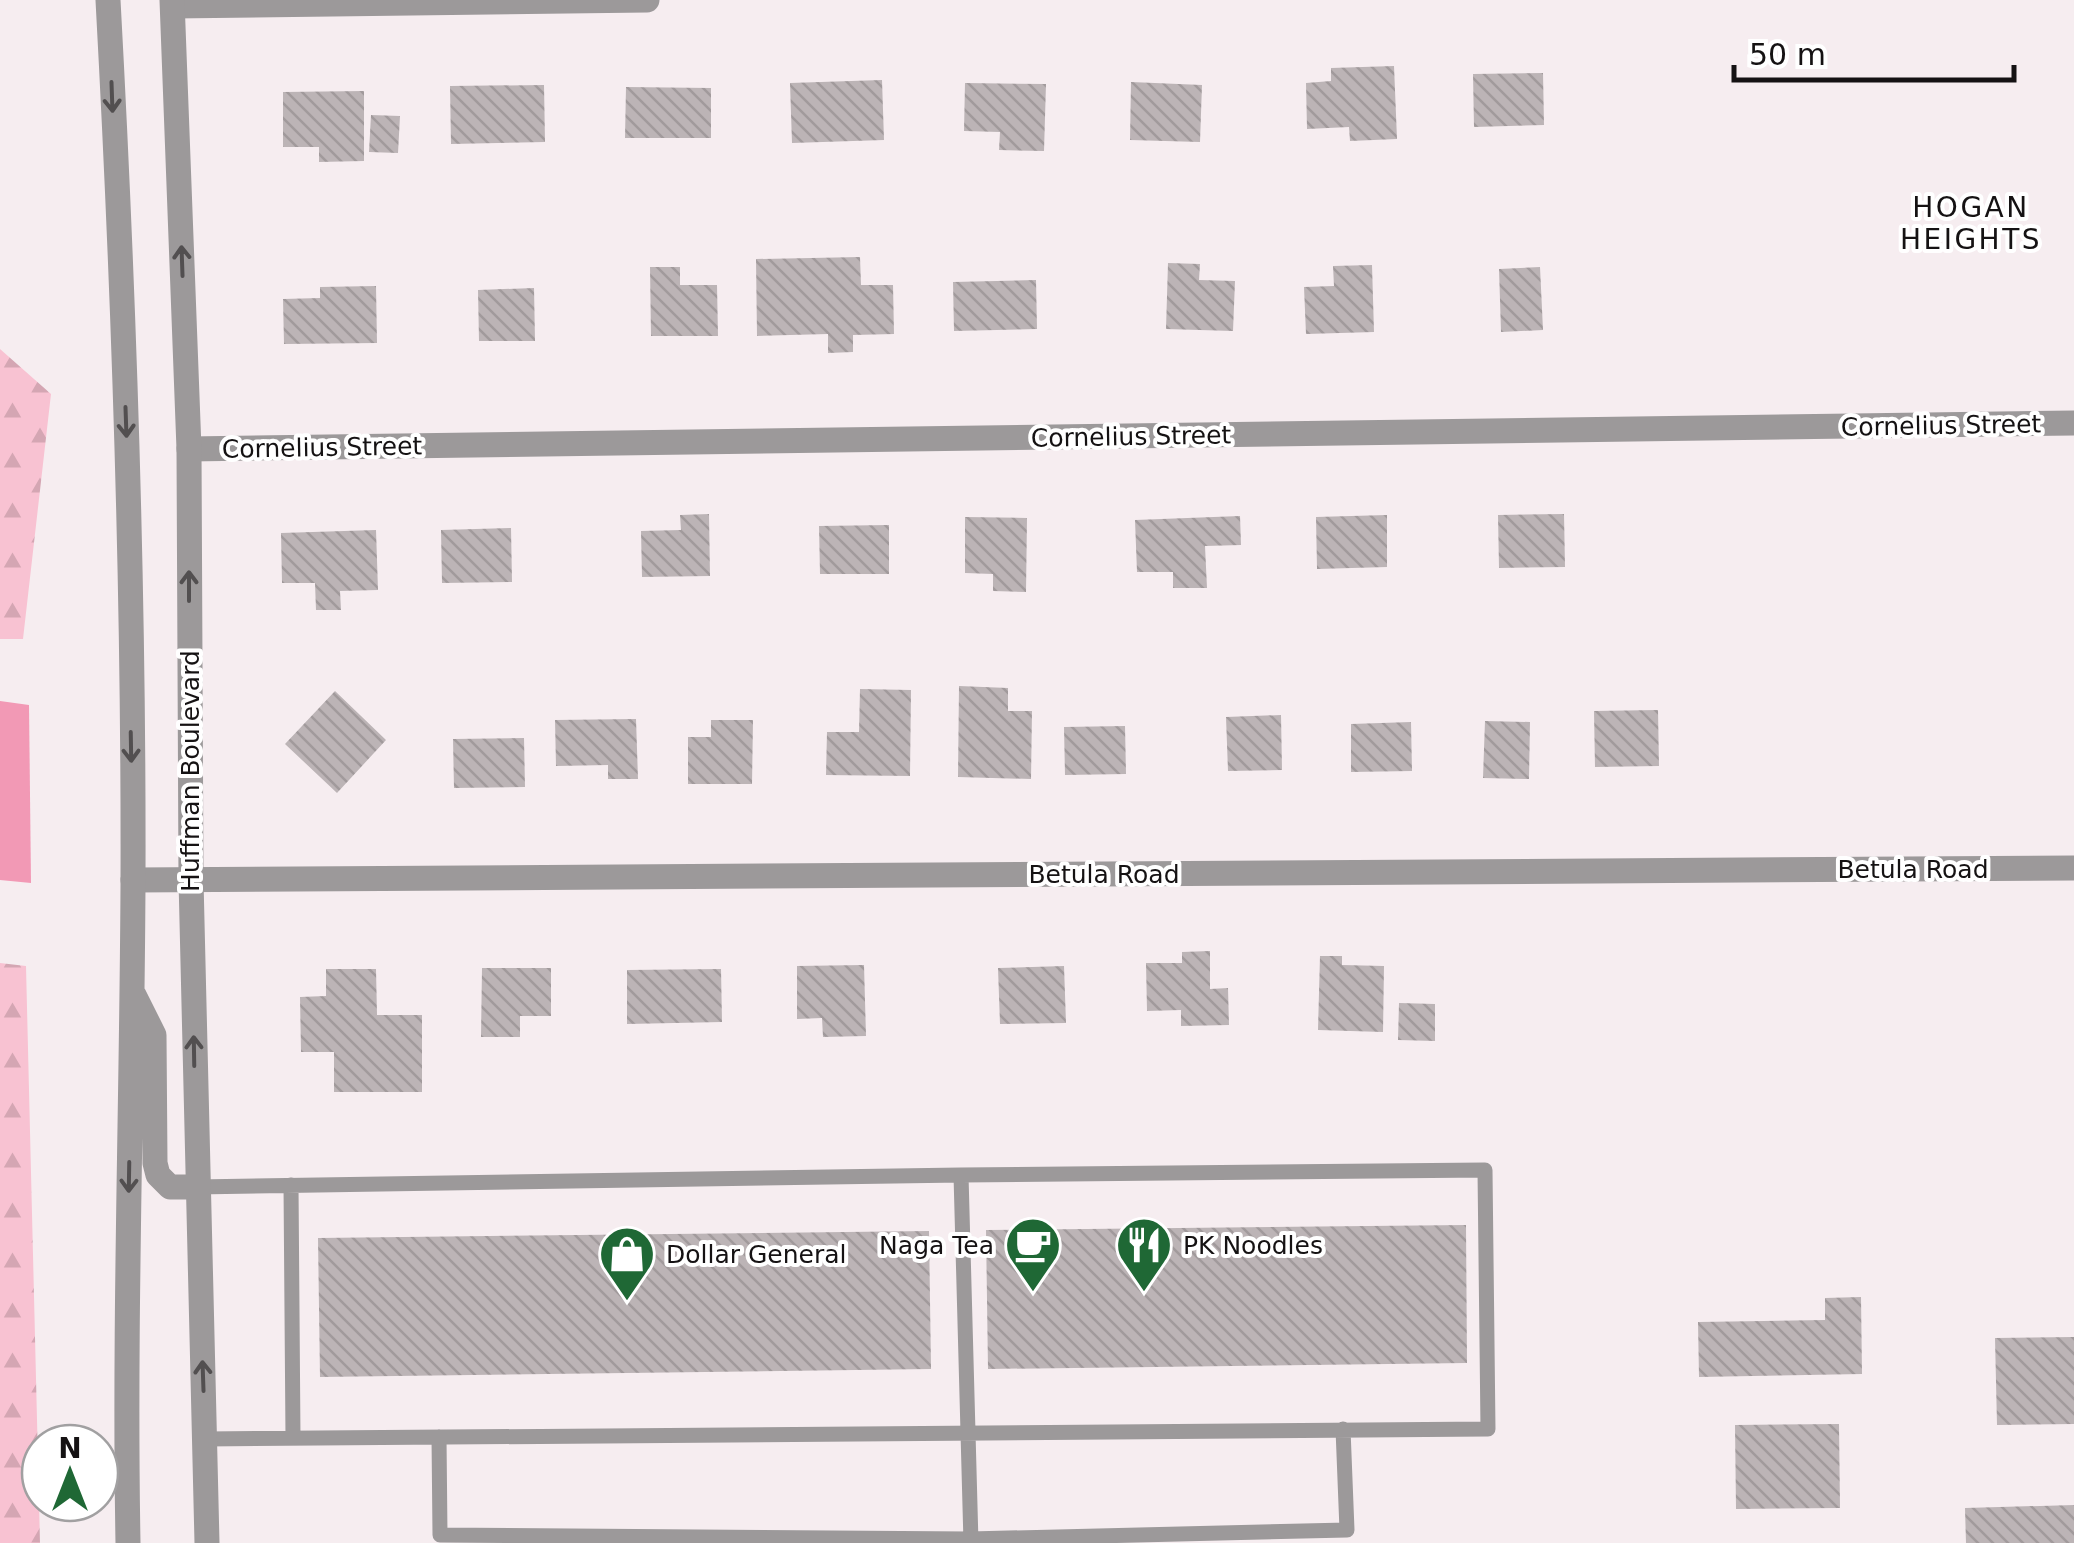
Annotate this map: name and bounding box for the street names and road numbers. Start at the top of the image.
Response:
street label: Cornelius Street [1841,409,2042,442]
street label: Cornelius Street [1031,420,1232,453]
street label: Cornelius Street [222,431,423,464]
street label: Huffman Boulevard [176,650,205,892]
street label: Betula Road [1837,855,1989,884]
street label: Betula Road [1028,860,1180,889]

